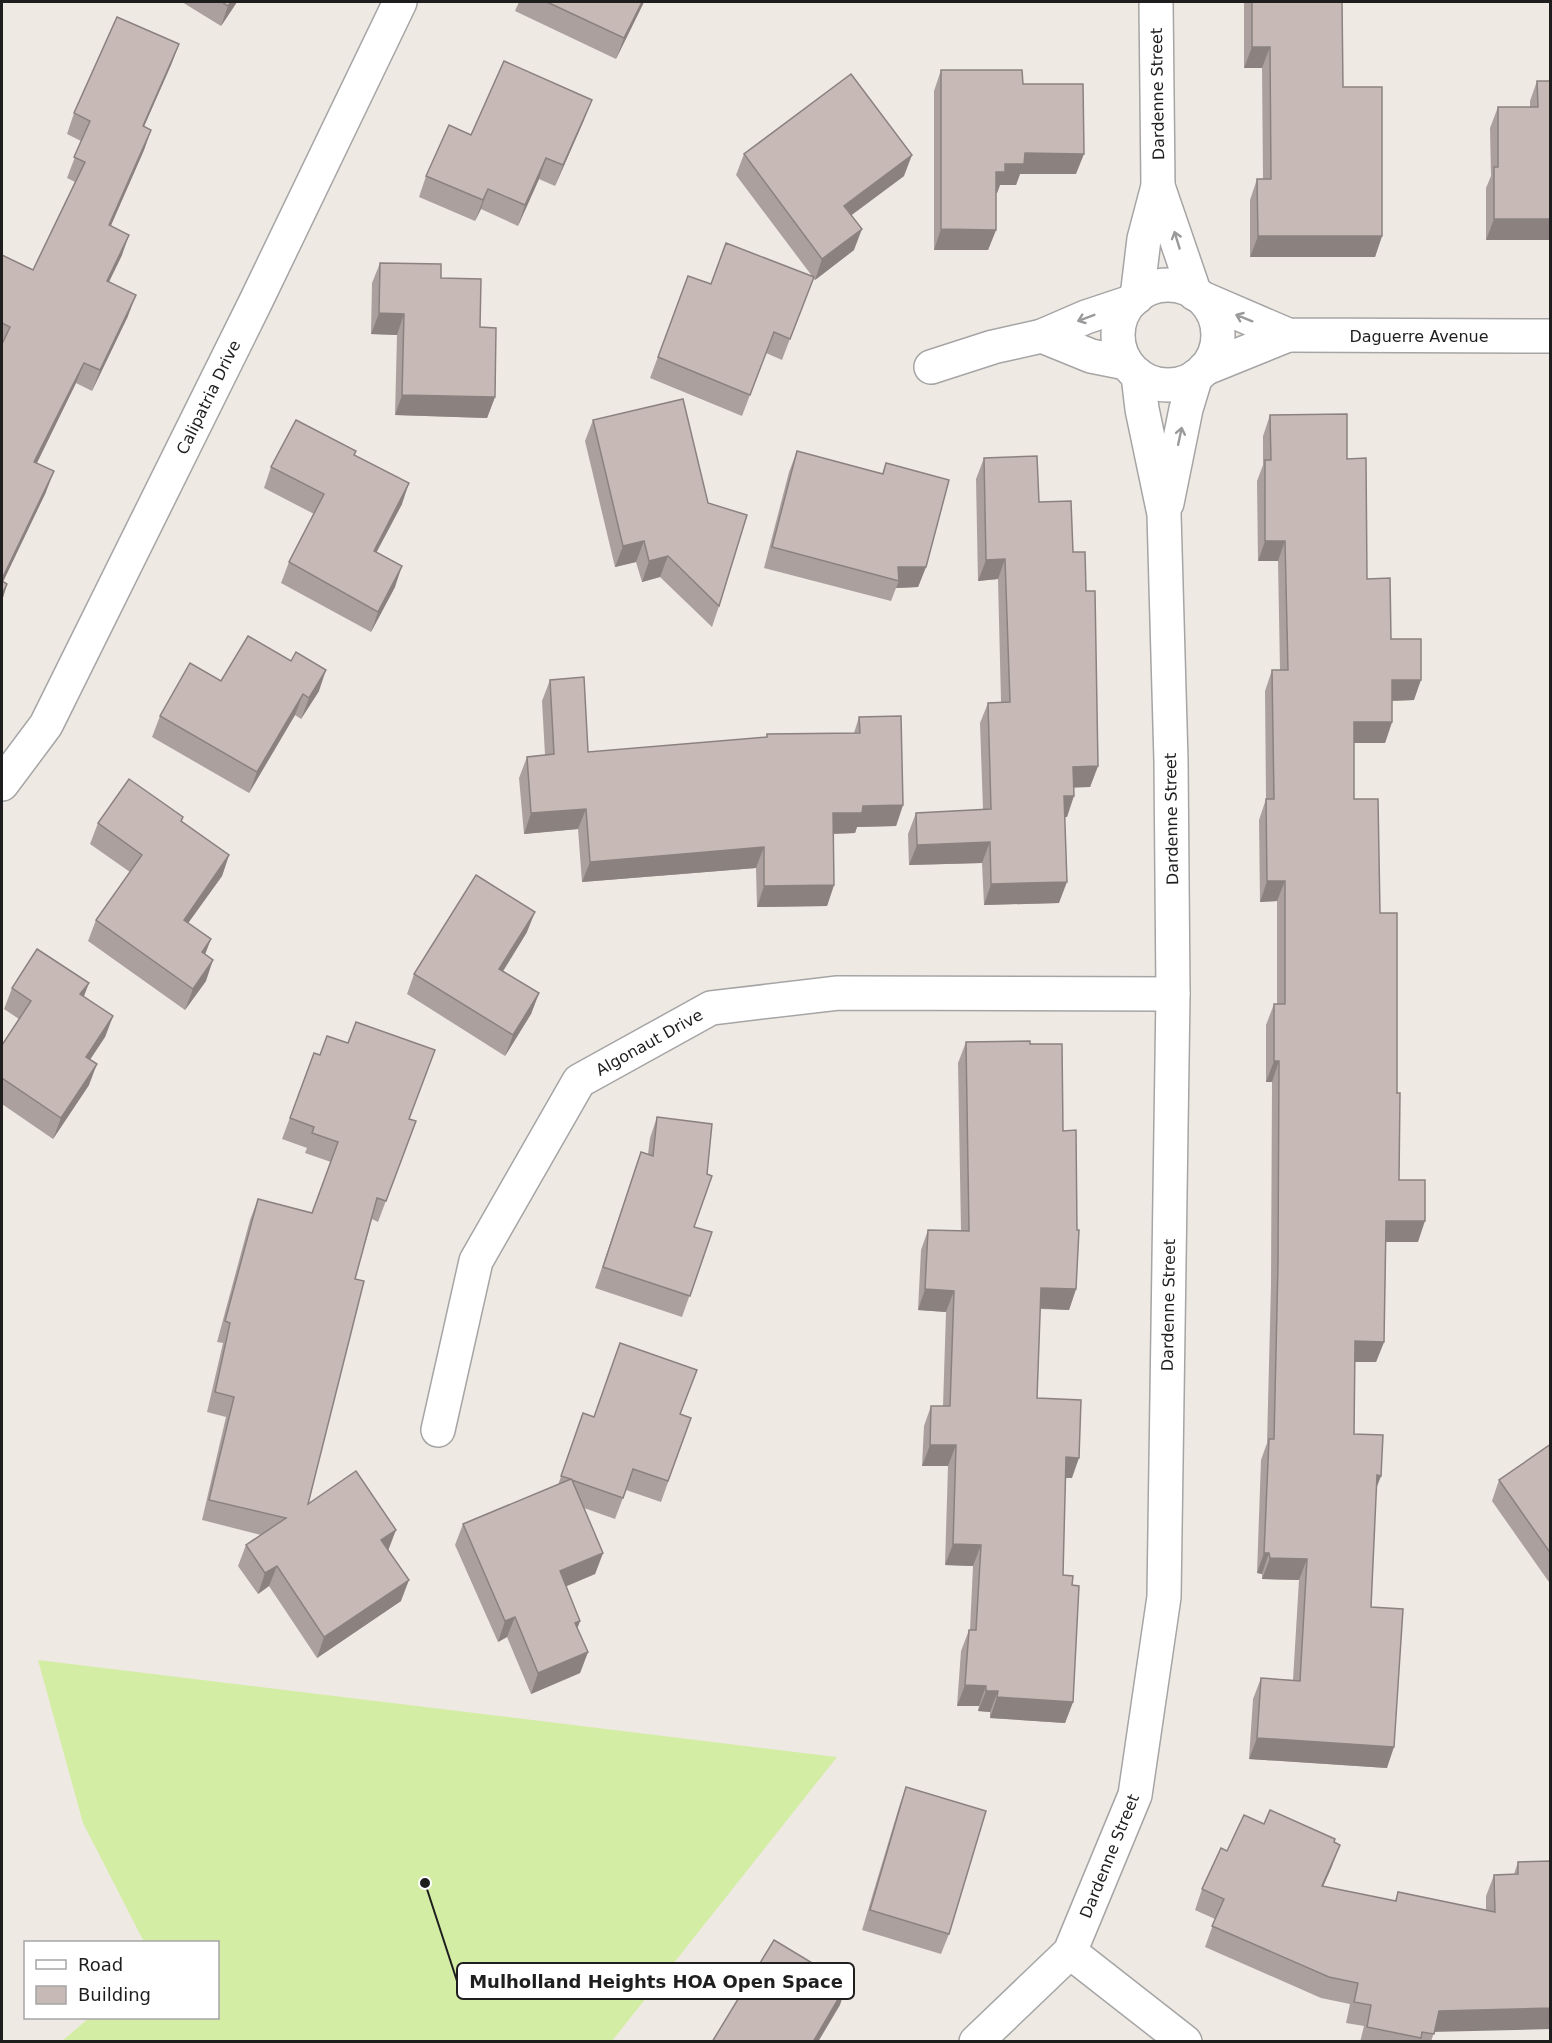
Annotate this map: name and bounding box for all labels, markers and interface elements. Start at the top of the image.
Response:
street label: Dardenne Street [1147,28,1168,160]
one-way arrow [1170,231,1181,250]
one-way arrow [1236,311,1254,322]
one-way arrow [1077,313,1096,324]
street label: Daguerre Avenue [1349,327,1489,346]
street label: Calipatria Drive [173,337,244,457]
one-way arrow [1175,427,1186,446]
street label: Dardenne Street [1161,753,1182,885]
street label: Algonaut Drive [592,1005,706,1080]
street label: Dardenne Street [1158,1239,1179,1371]
street label: Dardenne Street [1076,1791,1143,1921]
legend [24,1941,219,2019]
text: Road [78,1954,123,1975]
callout: Mulholland Heights HOA Open Space [457,1963,854,1999]
text: Mulholland Heights HOA Open Space [469,1971,843,1992]
text: Building [78,1984,151,2005]

